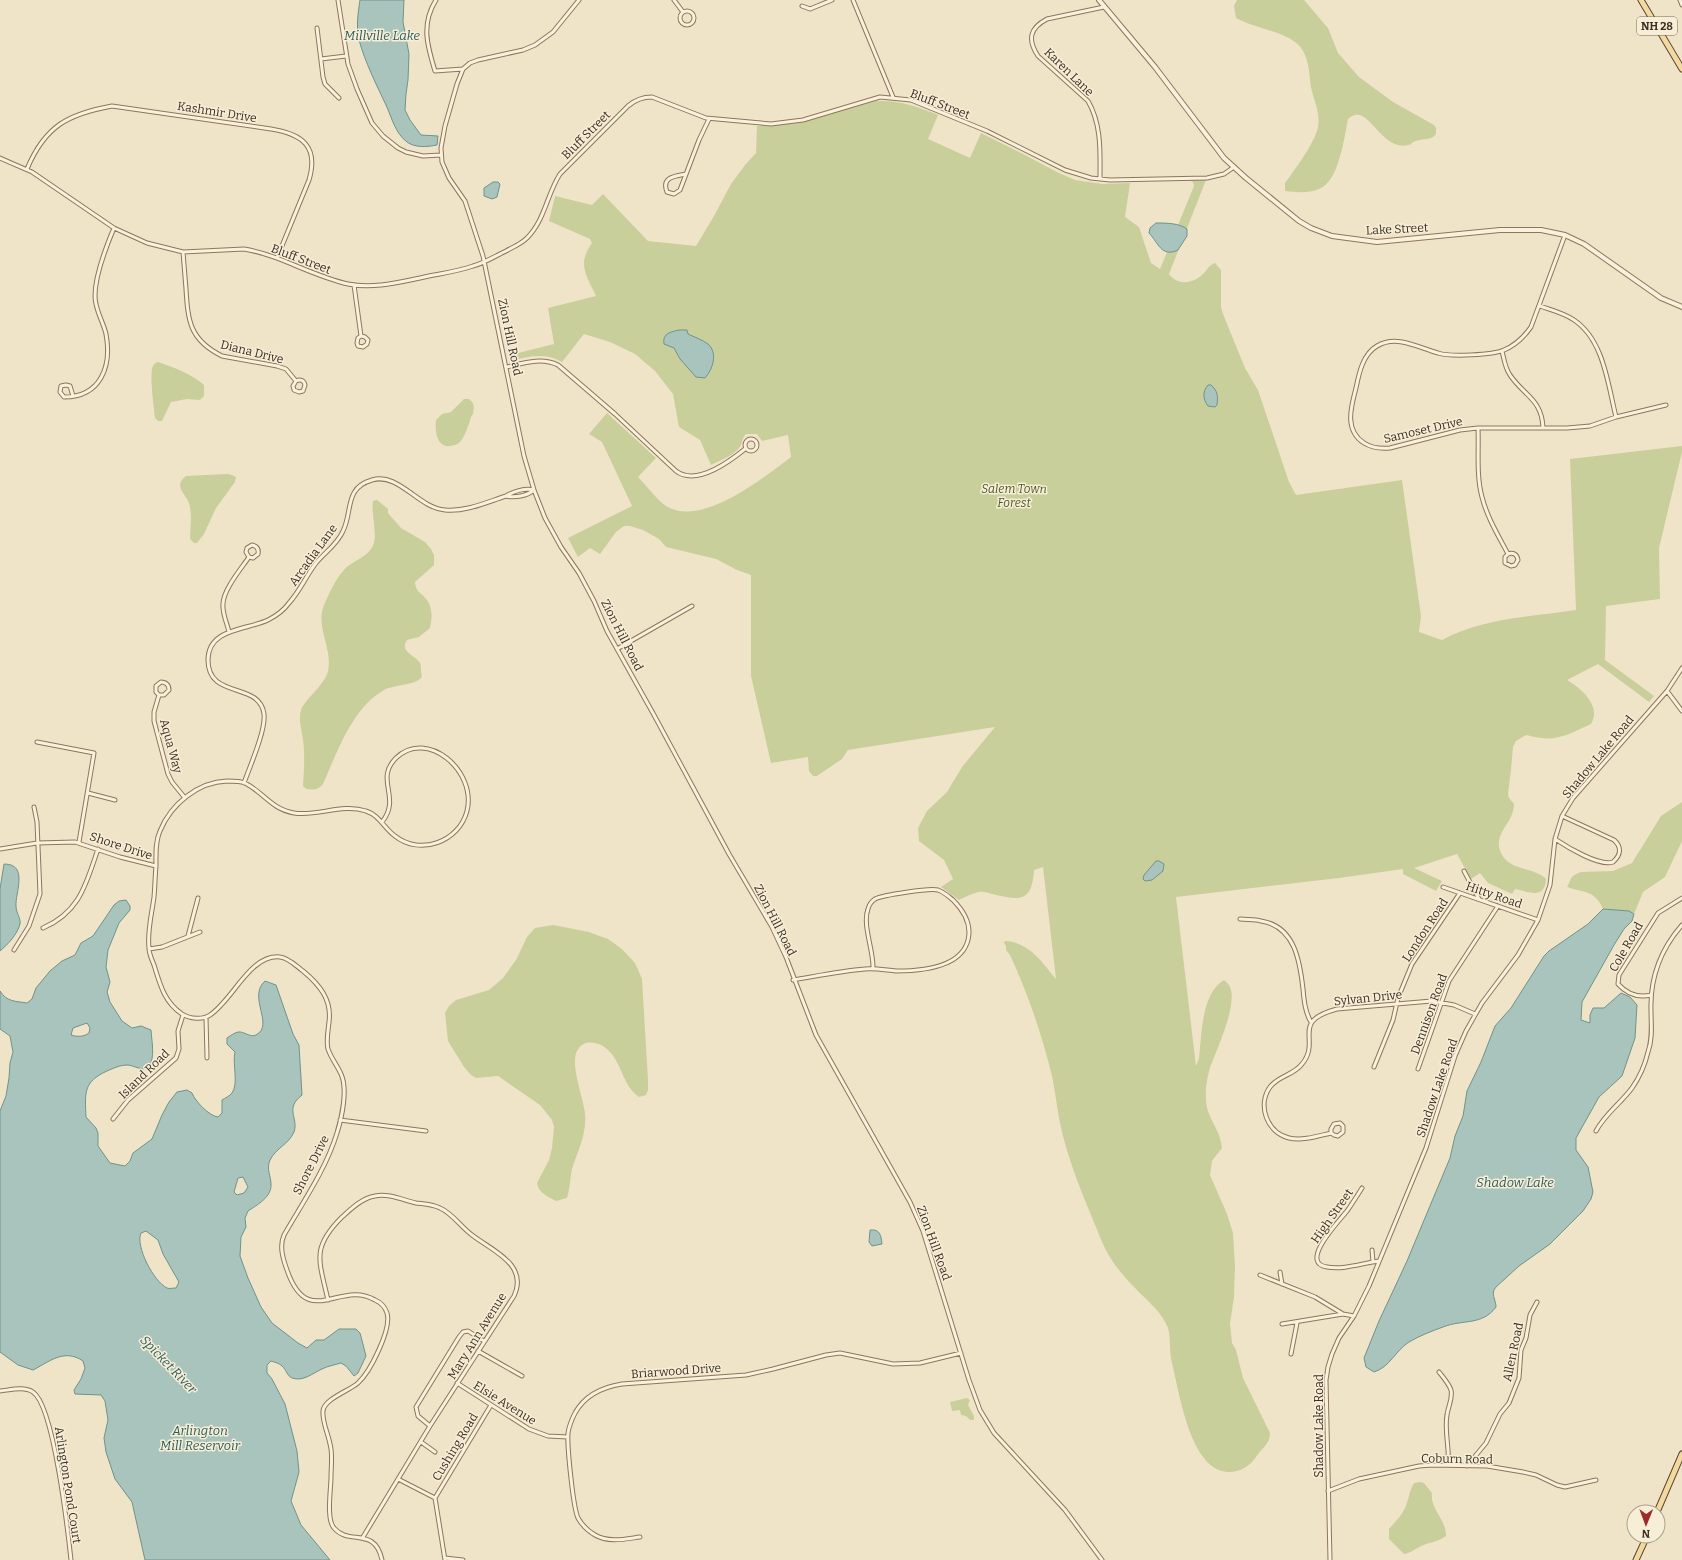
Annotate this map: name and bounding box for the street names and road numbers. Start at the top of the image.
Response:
road number: NH 28 [1637,17,1677,35]
street label: Karen Lane [1041,45,1097,99]
street label: Bluff Street [908,86,972,122]
street label: Kashmir Drive [176,99,258,125]
street label: Bluff Street [559,107,614,162]
street label: Lake Street [1366,220,1429,238]
street label: Bluff Street [269,241,333,277]
street label: Zion Hill Road [495,297,525,377]
street label: Diana Drive [219,337,285,367]
street label: Samoset Drive [1382,414,1464,446]
street label: Arcadia Lane [286,522,340,588]
street label: Zion Hill Road [598,597,646,673]
street label: Shadow Lake Road [1559,713,1637,801]
street label: Aqua Way [157,717,185,775]
street label: Shore Drive [88,829,154,863]
street label: Hitty Road [1464,879,1524,911]
street label: Zion Hill Road [751,882,799,958]
street label: London Road [1399,895,1451,965]
street label: Cole Road [1606,920,1646,974]
street label: Dennison Road [1408,972,1450,1056]
street label: Sylvan Drive [1333,987,1403,1009]
street label: Shadow Lake Road [1414,1037,1460,1139]
street label: Island Road [116,1046,172,1102]
street label: Shore Drive [290,1133,332,1197]
street label: High Street [1308,1185,1356,1246]
street label: Zion Hill Road [914,1204,954,1282]
street label: Mary Ann Avenue [445,1290,509,1382]
street label: Allen Road [1500,1321,1526,1383]
street label: Briarwood Drive [630,1361,722,1381]
street label: Shadow Lake Road [1312,1374,1326,1478]
street label: Elsie Avenue [471,1378,539,1428]
street label: Cushing Road [429,1411,481,1483]
street label: Arlington Pond Court [52,1426,84,1545]
street label: Coburn Road [1421,1451,1493,1467]

